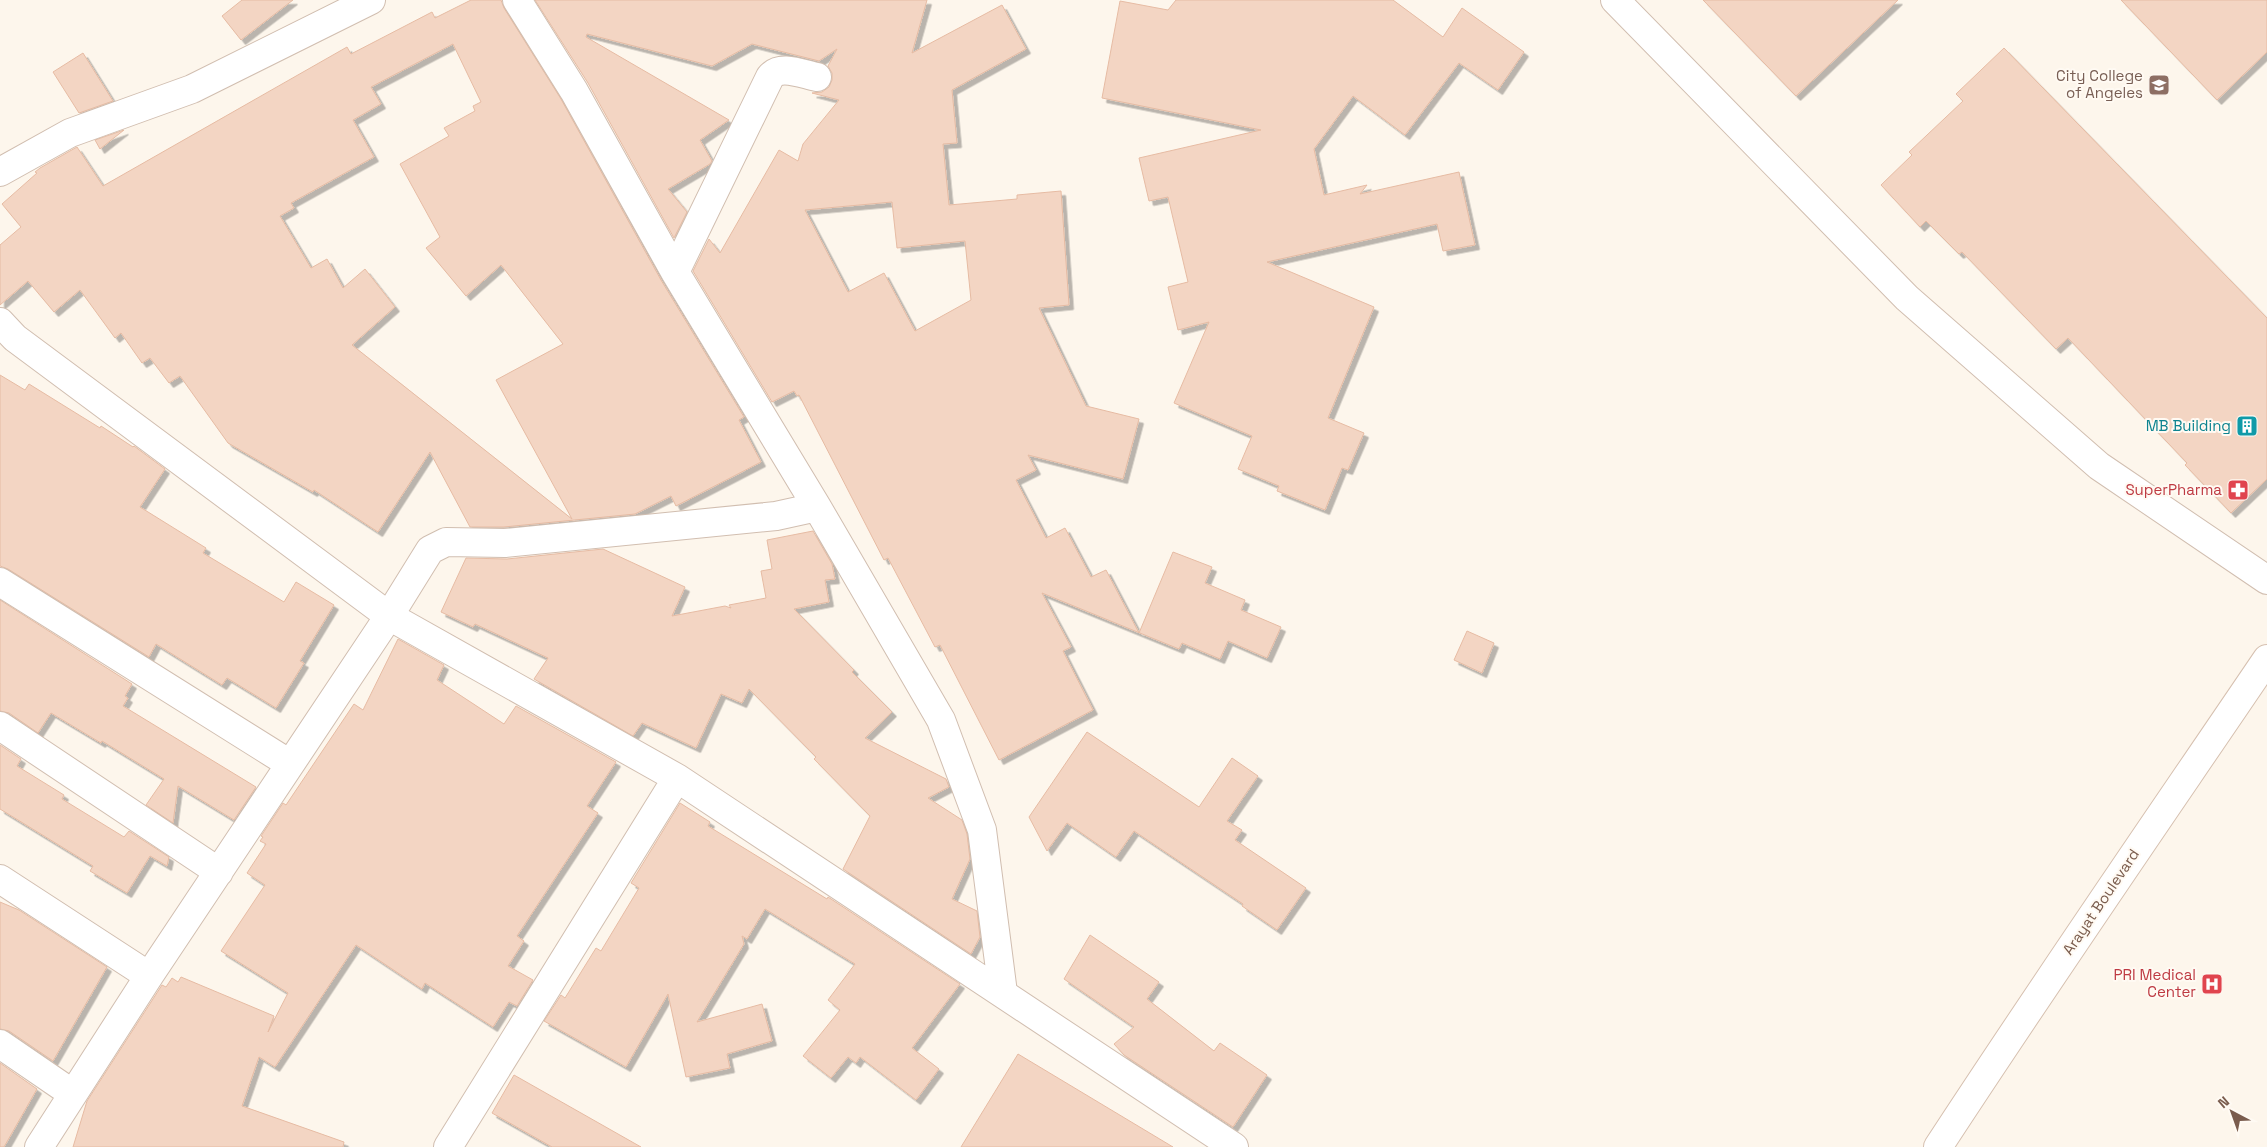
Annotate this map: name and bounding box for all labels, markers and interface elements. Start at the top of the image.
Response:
place label: City College of Angeles [2056,66,2143,102]
school or university icon: City College of Angeles [2147,73,2171,97]
building icon: MB Building [2235,414,2259,438]
place label: MB Building [2146,416,2231,435]
pharmacy icon: SuperPharma [2226,478,2250,502]
place label: SuperPharma [2125,480,2222,499]
street label: Arayat Boulevard [2058,845,2143,958]
place label: PRI Medical Center [2114,965,2196,1001]
hospital icon: PRI Medical Center [2200,972,2224,996]
north arrow [2207,1087,2257,1137]
text: N [2214,1092,2233,1112]

